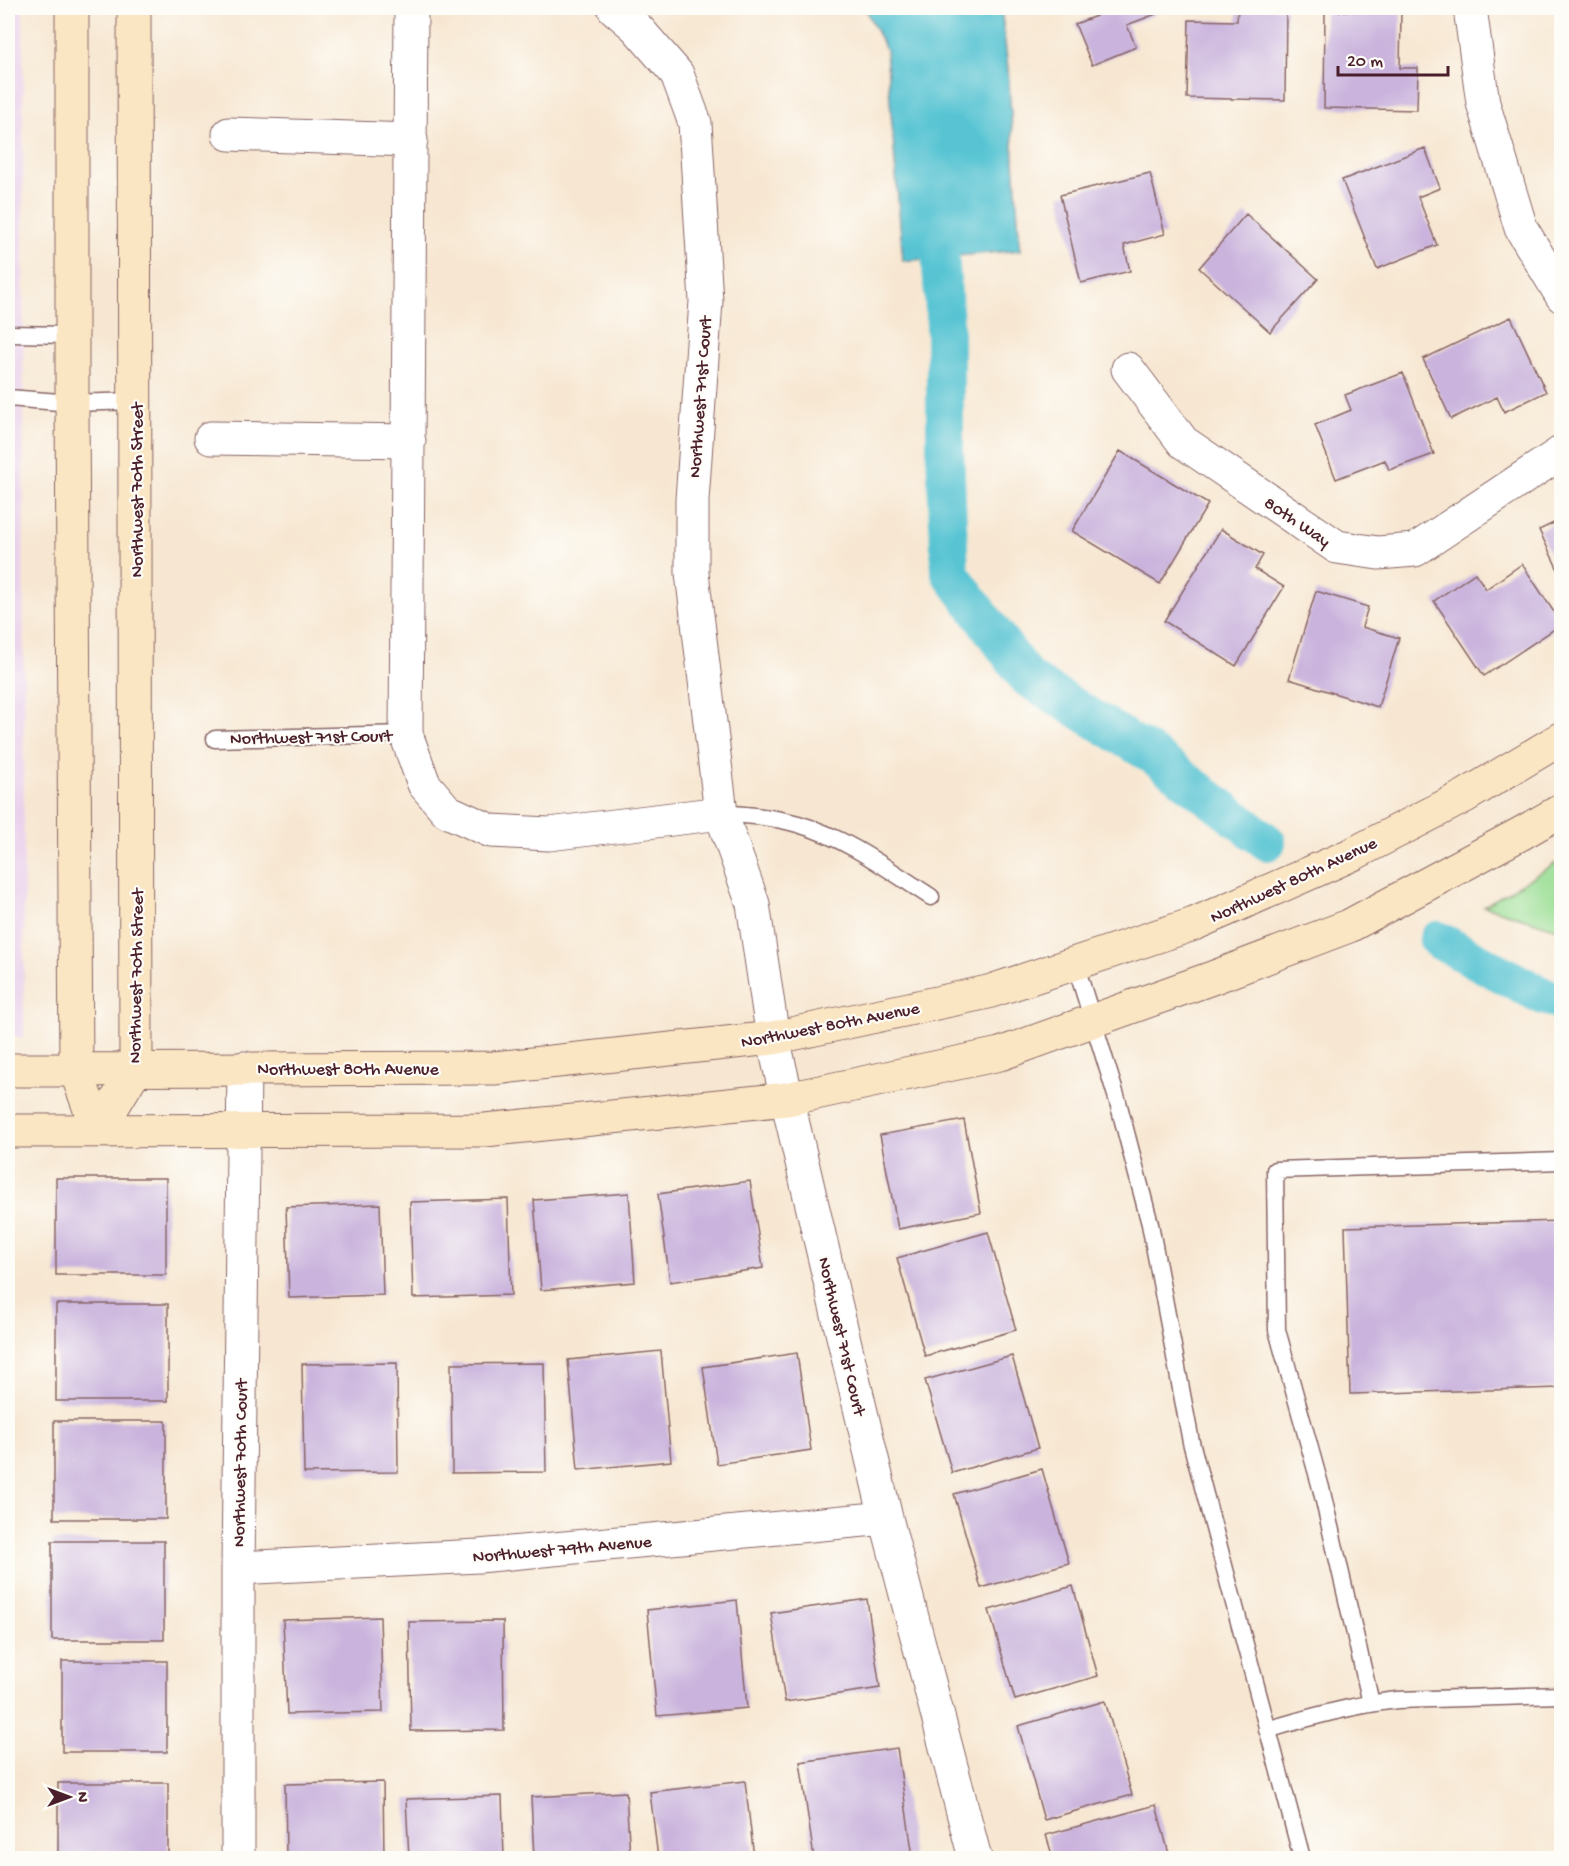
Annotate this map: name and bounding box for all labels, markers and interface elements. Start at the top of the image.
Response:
scale bar [1338,39,1448,77]
text: 20 m [1347,52,1383,73]
street label: Northwest 71st Court [685,314,718,479]
street label: Northwest 70th Street [128,401,149,577]
street label: 80th Way [1259,493,1334,553]
street label: Northwest 71st Court [230,727,394,750]
street label: Northwest 80th Avenue [1207,833,1381,929]
street label: Northwest 70th Street [125,887,150,1064]
street label: Northwest 80th Avenue [739,999,922,1054]
street label: Northwest 80th Avenue [257,1060,439,1081]
street label: Northwest 71st Court [812,1255,869,1419]
street label: Northwest 70th Court [230,1377,253,1547]
street label: Northwest 79th Avenue [472,1532,653,1569]
north arrow [39,1767,99,1827]
text: N [71,1792,90,1803]

